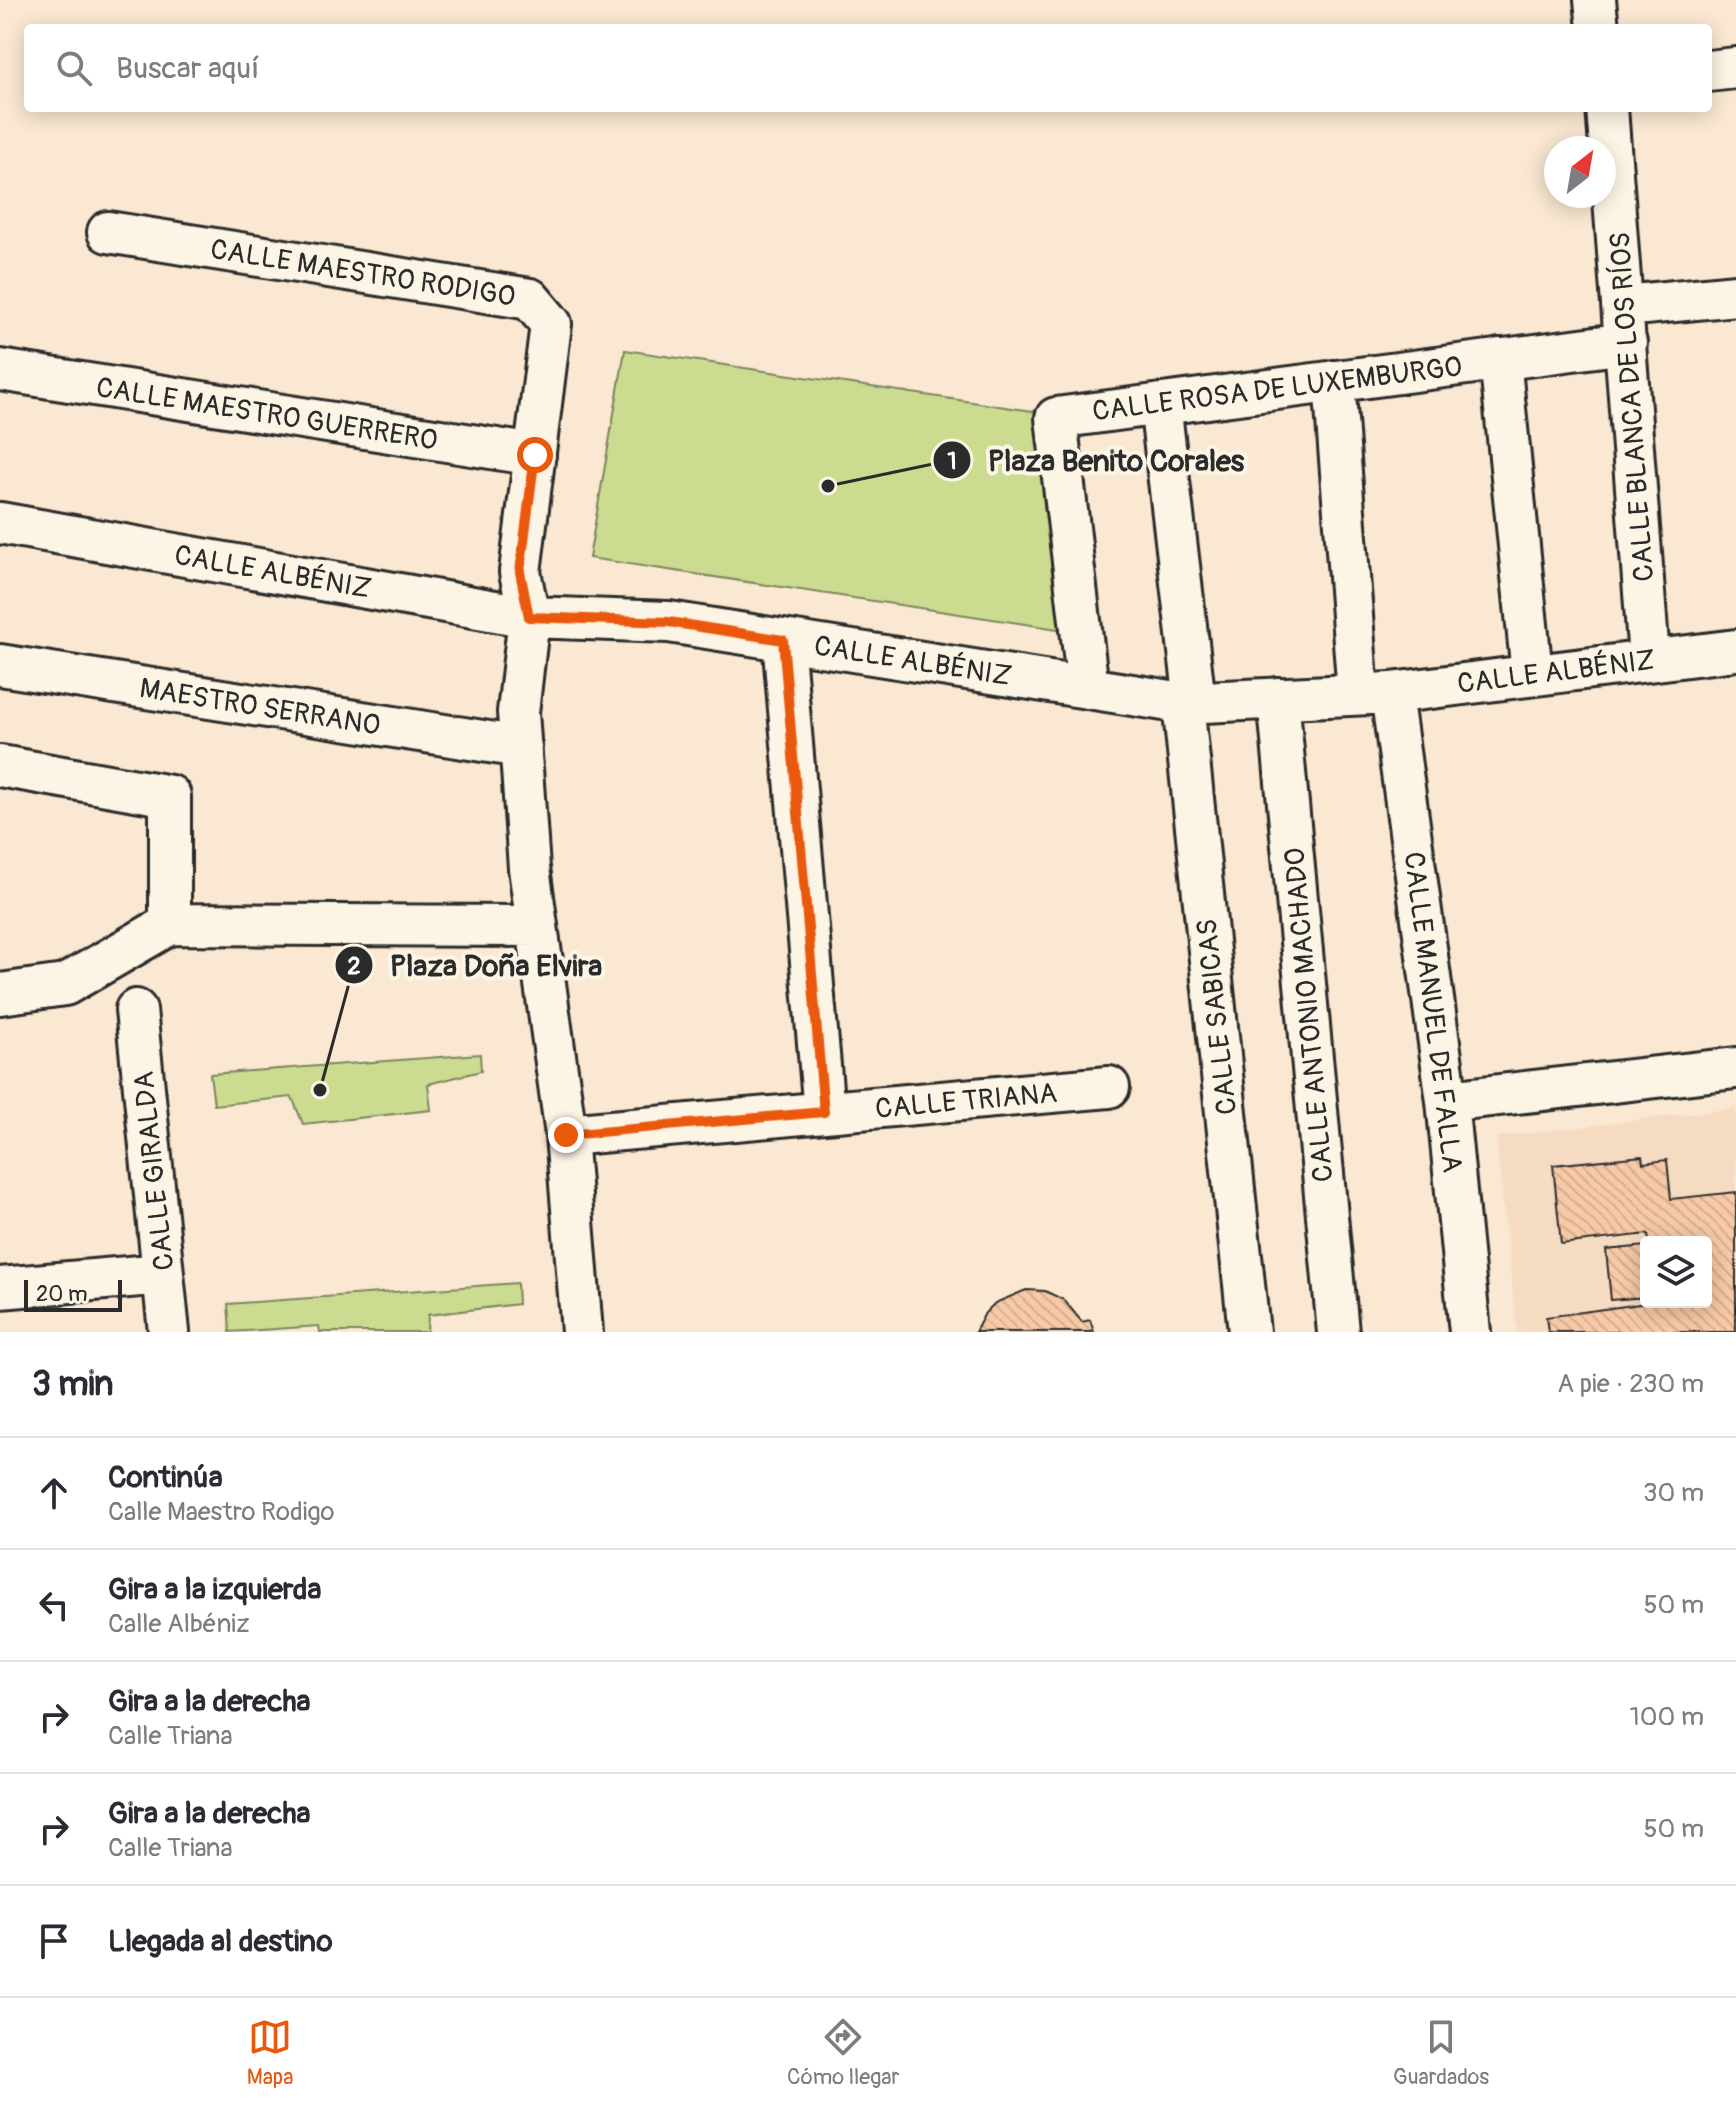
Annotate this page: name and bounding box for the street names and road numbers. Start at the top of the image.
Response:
street label: CALLE BLANCA DE LOS RÍOS [1603,231,1662,583]
street label: CALLE MAESTRO RODIGO [208,232,518,315]
street label: CALLE ROSA DE LUXEMBURGO [1090,349,1464,430]
street label: CALLE MAESTRO GUERRERO [94,370,440,459]
street label: CALLE ALBÉNIZ [172,538,374,607]
street label: CALLE ALBÉNIZ [812,629,1014,694]
street label: CALLE ALBÉNIZ [1455,643,1657,702]
street label: MAESTRO SERRANO [137,671,383,744]
street label: CALLE ANTONIO MACHADO [1277,846,1342,1184]
street label: CALLE MANUEL DE FALLA [1395,850,1470,1175]
street label: CALLE SABICAS [1190,917,1245,1117]
street label: CALLE GIRALDA [127,1070,182,1272]
street label: CALLE TRIANA [874,1076,1059,1127]

